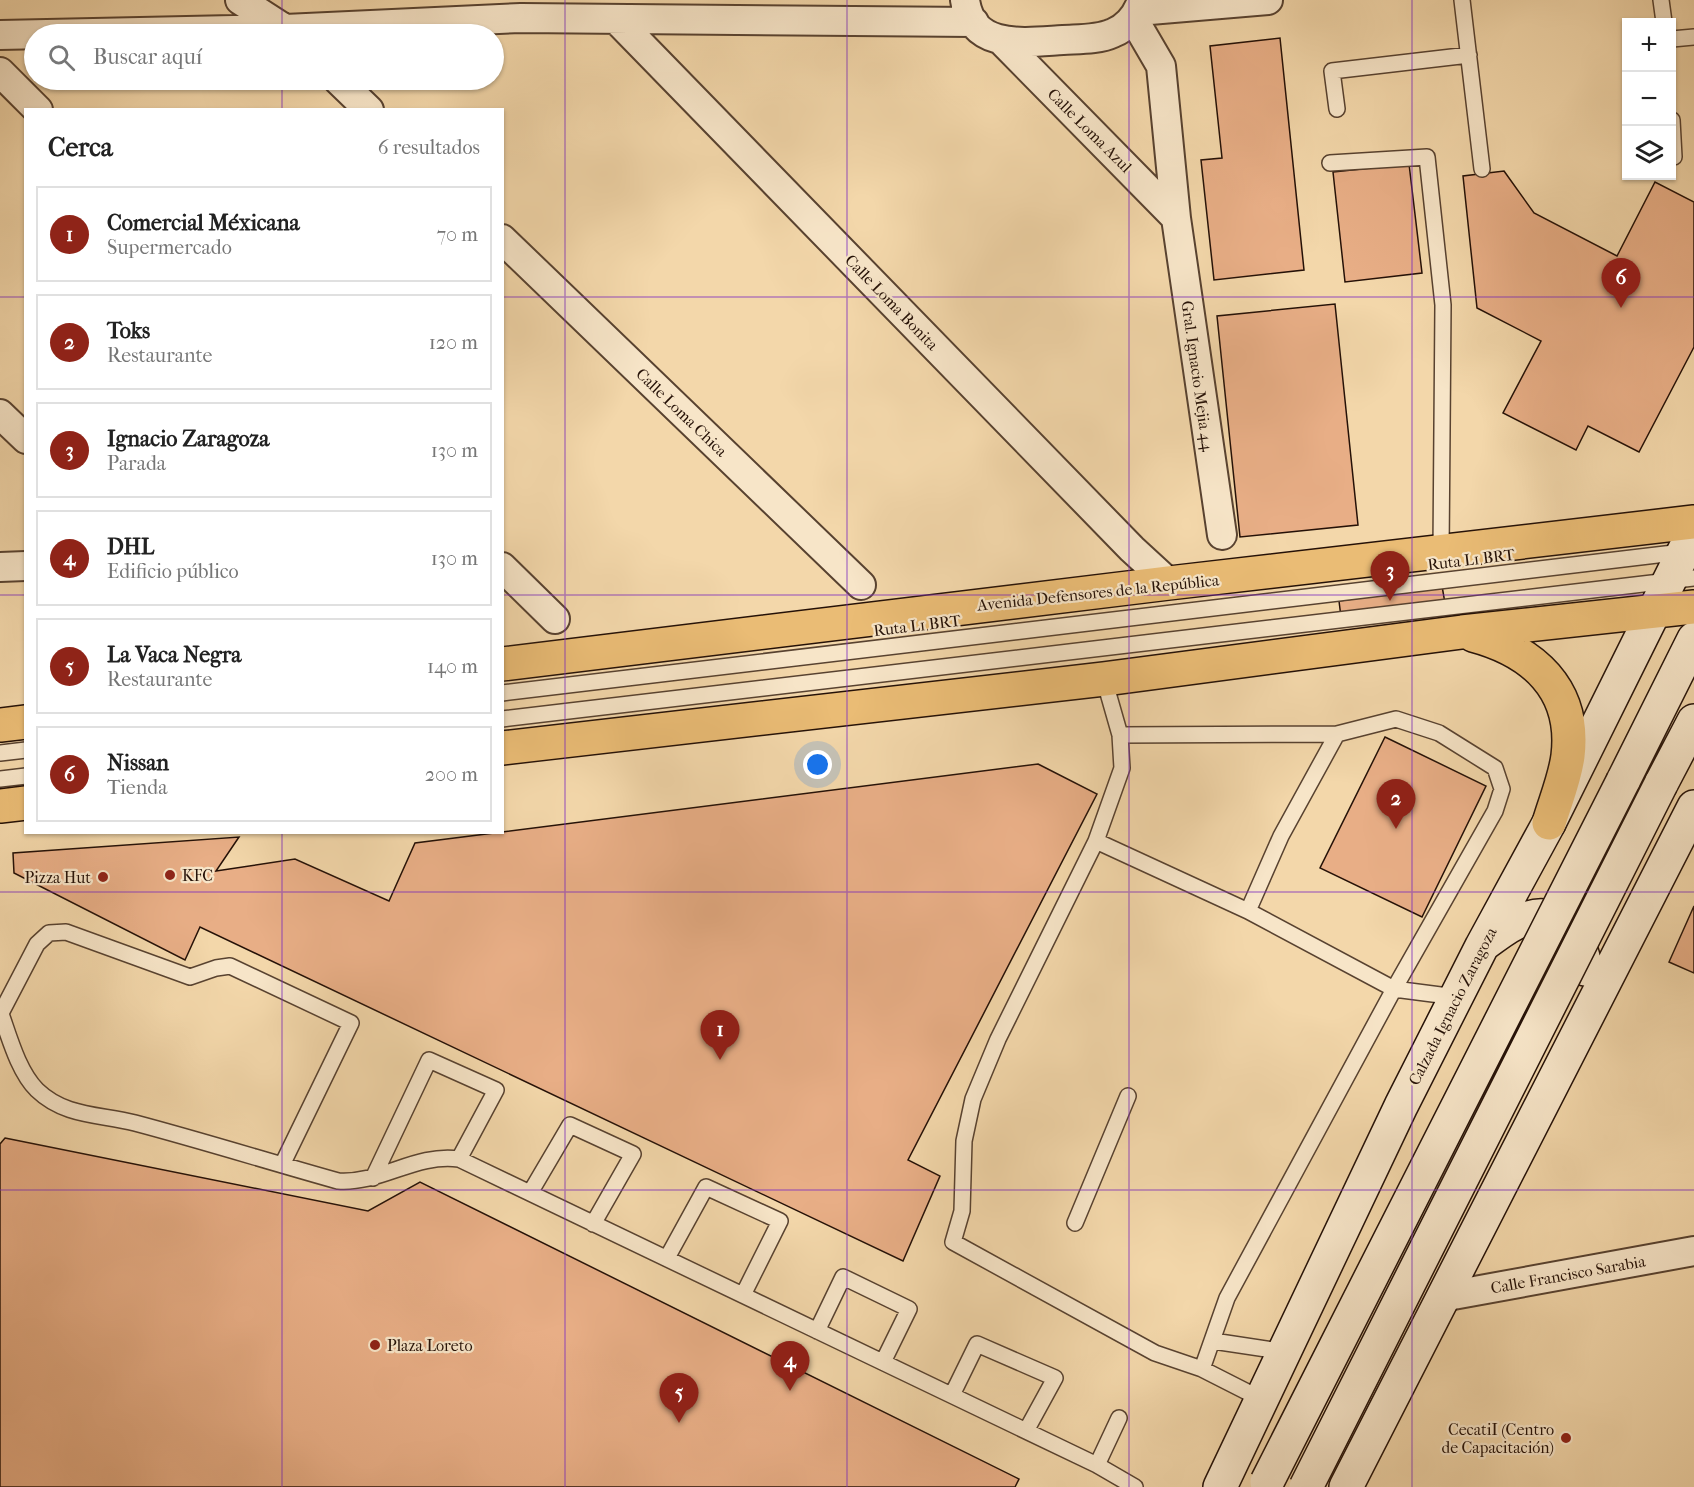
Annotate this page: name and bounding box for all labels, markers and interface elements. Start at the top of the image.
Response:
map controls [1622,18,1676,180]
button: + [1622,18,1676,72]
search box [24,24,504,90]
icon: search [45,41,78,74]
text: Buscar aquí [93,44,202,70]
button: − [1622,72,1676,126]
street label: Calle Loma Azul [1044,84,1136,177]
button: layers [1622,126,1676,180]
text: Cerca [48,132,113,163]
text: 6 resultados [378,136,480,159]
text: Comercial Méxicana [107,210,300,236]
text: 1 [66,223,73,246]
text: 70 m [436,223,478,246]
text: Supermercado [107,236,232,259]
street label: Calle Loma Bonita [841,251,943,355]
pin: 6 [1602,258,1640,308]
street label: Gral. Ignacio Mejia 44 [1178,299,1218,453]
text: Toks [107,318,150,344]
text: 2 [64,331,75,354]
text: 120 m [429,331,478,354]
text: Restaurante [107,344,212,367]
street label: Calle Loma Chica [632,364,731,461]
text: Ignacio Zaragoza [107,426,269,452]
text: 3 [65,439,74,462]
text: 130 m [431,439,478,462]
text: Parada [107,452,166,475]
text: DHL [107,534,154,560]
street label: Ruta L1 BRT [1426,545,1516,574]
text: 4 [64,547,75,570]
text: 130 m [431,547,478,570]
pin: 3 [1370,552,1410,601]
text: Edificio público [107,560,239,583]
street label: Avenida Defensores de la República [975,570,1221,615]
street label: Ruta L1 BRT [872,611,962,640]
text: La Vaca Negra [107,642,242,668]
text: 5 [65,655,74,678]
text: 140 m [427,655,478,678]
text: Restaurante [107,668,212,691]
text: Nissan [107,750,169,776]
your location [803,750,832,779]
text: 6 [64,763,75,786]
text: 200 m [425,763,478,786]
text: Tienda [107,776,167,799]
pin: 2 [1376,780,1416,829]
place label: KFC [182,866,213,885]
place label: Pizza Hut [24,868,91,887]
marker: KFC [163,868,177,882]
marker: Pizza Hut [96,870,110,884]
street label: Calzada Ignacio Zaragoza [1404,924,1501,1088]
pin: 1 [700,1010,740,1060]
street label: Calle Francisco Sarabia [1489,1251,1648,1297]
place label: Plaza Loreto [387,1336,473,1355]
marker: Plaza Loreto [368,1338,382,1352]
pin: 4 [770,1342,810,1391]
pin: 5 [660,1374,698,1423]
place label: CecatiI (Centro de Capacitación) [1442,1420,1554,1457]
marker: CecatiI (Centro de Capacitación) [1559,1431,1573,1445]

